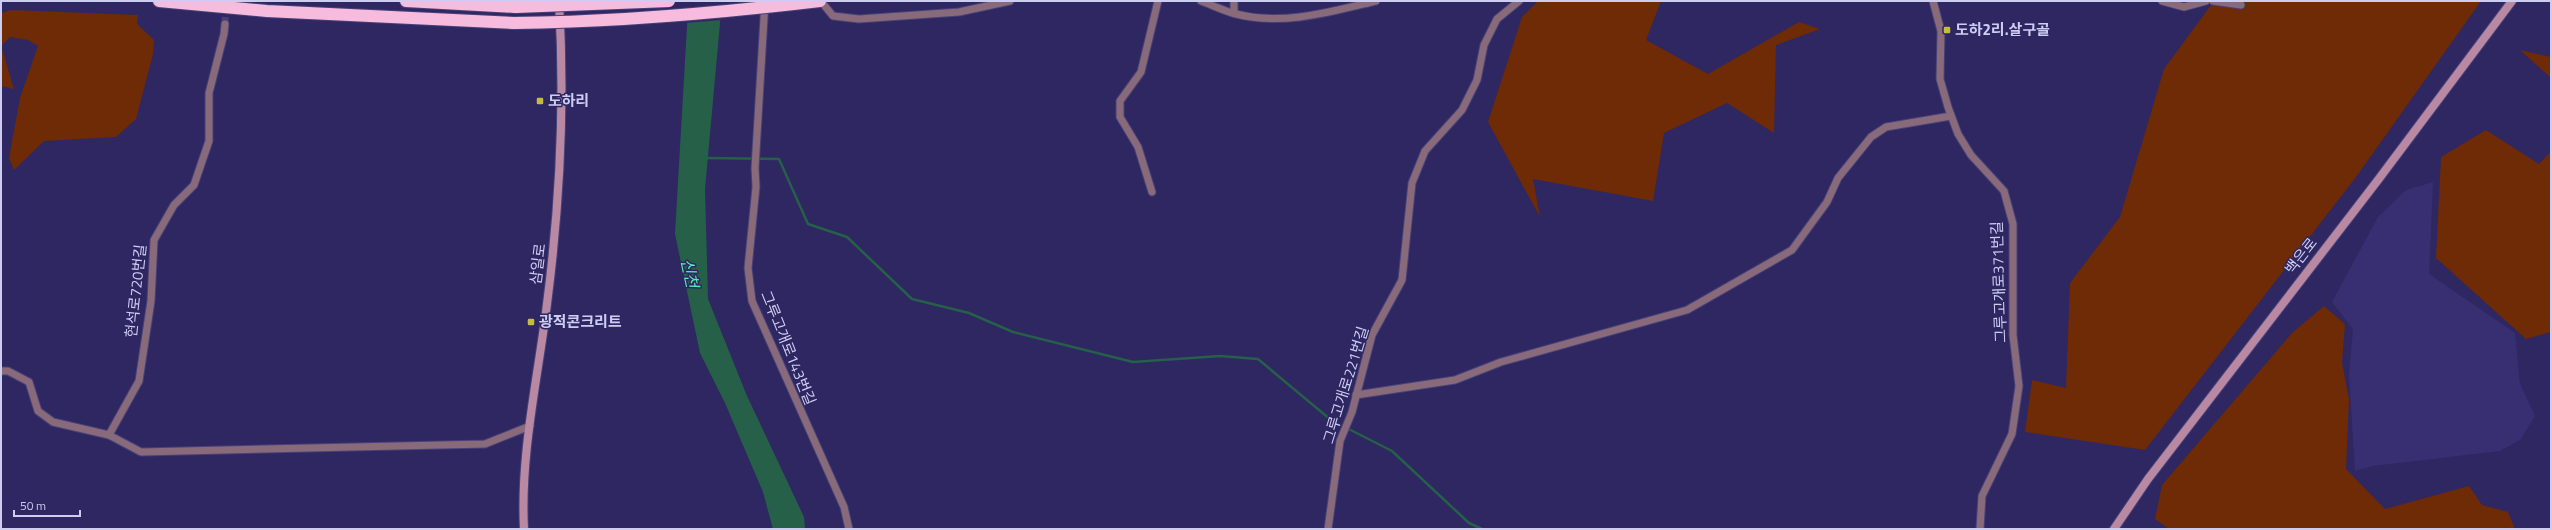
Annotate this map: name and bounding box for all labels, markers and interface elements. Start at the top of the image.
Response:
place label: 도하2리.살구골 [1955,18,2050,41]
marker: 도하2리.살구골 [1942,25,1952,35]
place label: 도하리 [548,89,589,112]
marker: 도하리 [535,96,545,106]
street label: 그루고개로371번길 [1985,221,2012,343]
street label: 백은로 [2279,232,2322,279]
street label: 삼일로 [524,242,551,286]
street label: 현석로720번길 [119,243,152,339]
water label: 신천 [675,256,705,292]
street label: 그루고개로143번길 [755,287,822,409]
place label: 광적콘크리트 [539,310,622,333]
marker: 광적콘크리트 [526,317,536,327]
street label: 그루고개로221번길 [1317,323,1374,446]
scale bar [14,492,80,518]
text: 50 m [20,496,46,515]

